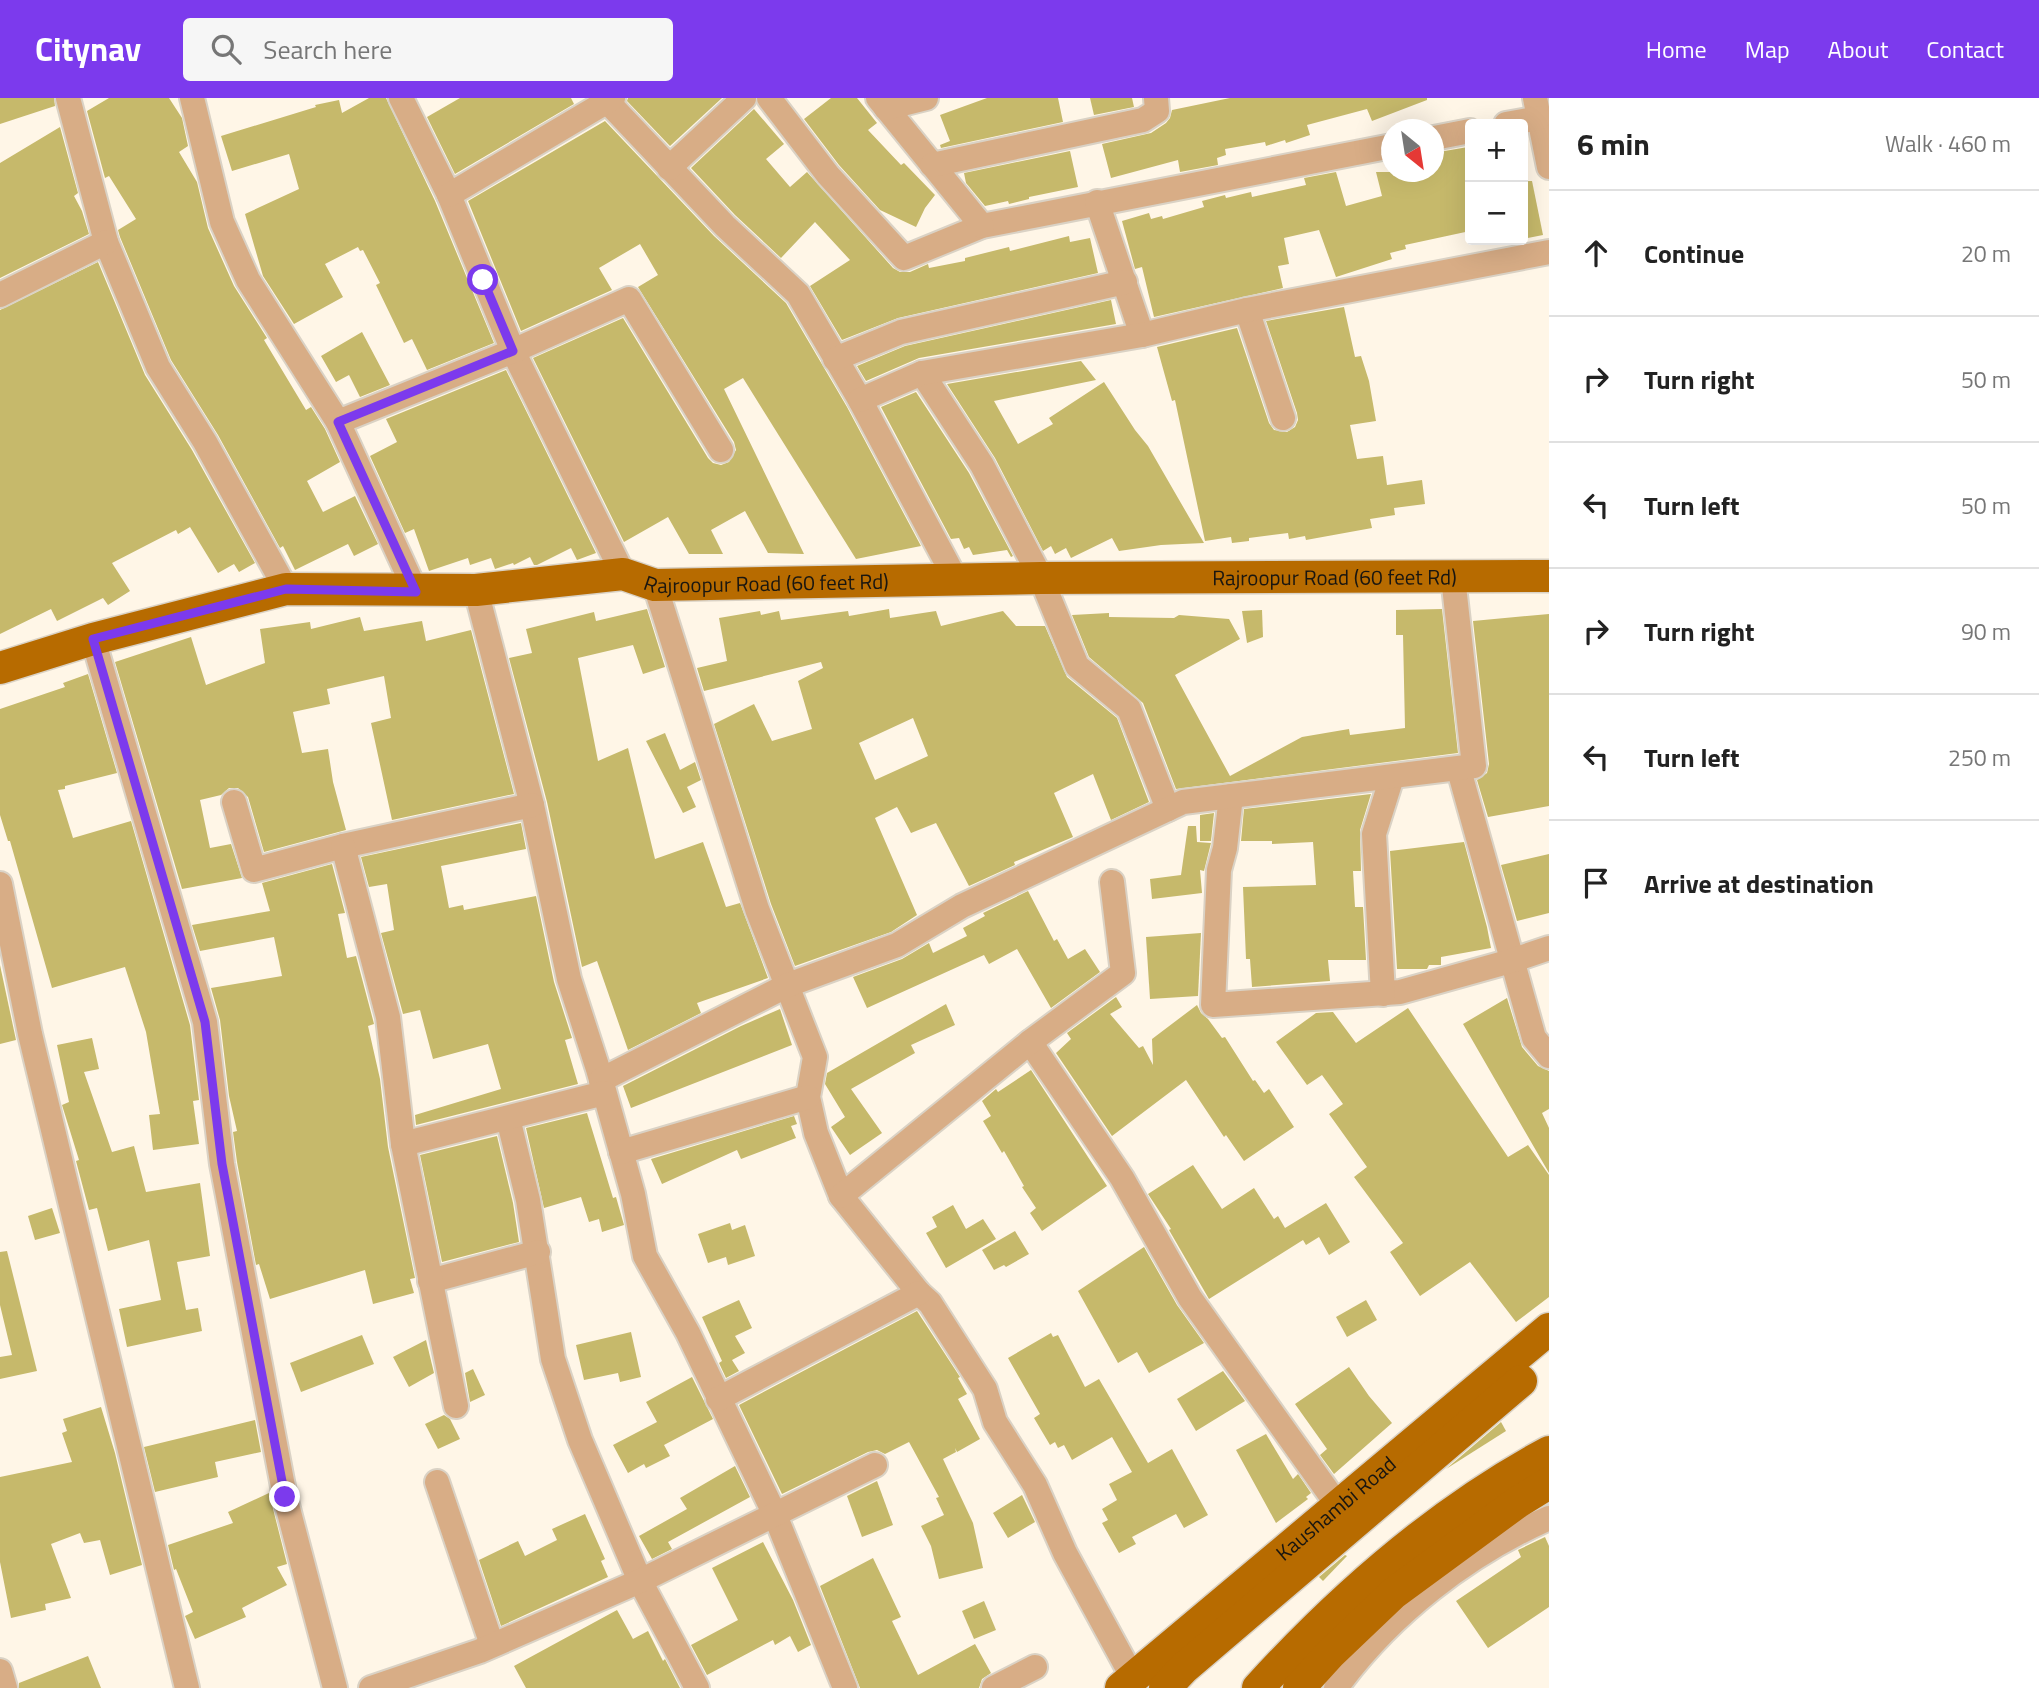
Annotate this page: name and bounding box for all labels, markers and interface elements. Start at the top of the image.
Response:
search box [183,18,673,81]
text: Citynav [35,24,141,74]
icon: search [207,30,245,68]
text: Search here [263,30,392,69]
text: Home [1646,31,1707,67]
text: Map [1745,31,1790,67]
text: About [1828,31,1888,67]
text: Contact [1926,31,2004,67]
north arrow [1381,119,1444,182]
map controls [1465,119,1528,245]
button: + [1465,119,1528,182]
text: 6 min [1577,121,1650,167]
text: Walk · 460 m [1885,126,2011,161]
button: − [1465,182,1528,245]
icon: ahead [1577,234,1615,272]
text: Continue [1644,234,1744,273]
text: 20 m [1961,236,2011,271]
route start [467,264,498,295]
icon: right [1577,360,1615,398]
text: Turn right [1644,360,1755,399]
text: 50 m [1961,362,2011,397]
icon: left [1577,486,1615,524]
text: Turn left [1644,486,1739,525]
text: 50 m [1961,488,2011,523]
street label: Rajroopur Road (60 feet Rd) [1212,560,1457,593]
street label: Rajroopur Road (60 feet Rd) [640,565,889,601]
icon: right [1577,612,1615,650]
text: Turn right [1644,612,1755,651]
text: 90 m [1961,614,2011,649]
icon: left [1577,738,1615,776]
text: Turn left [1644,738,1739,777]
text: 250 m [1948,740,2011,775]
icon: arrive [1577,864,1615,902]
text: Arrive at destination [1644,864,1874,903]
street label: Kaushambi Road [1268,1448,1403,1568]
route end [269,1481,300,1512]

